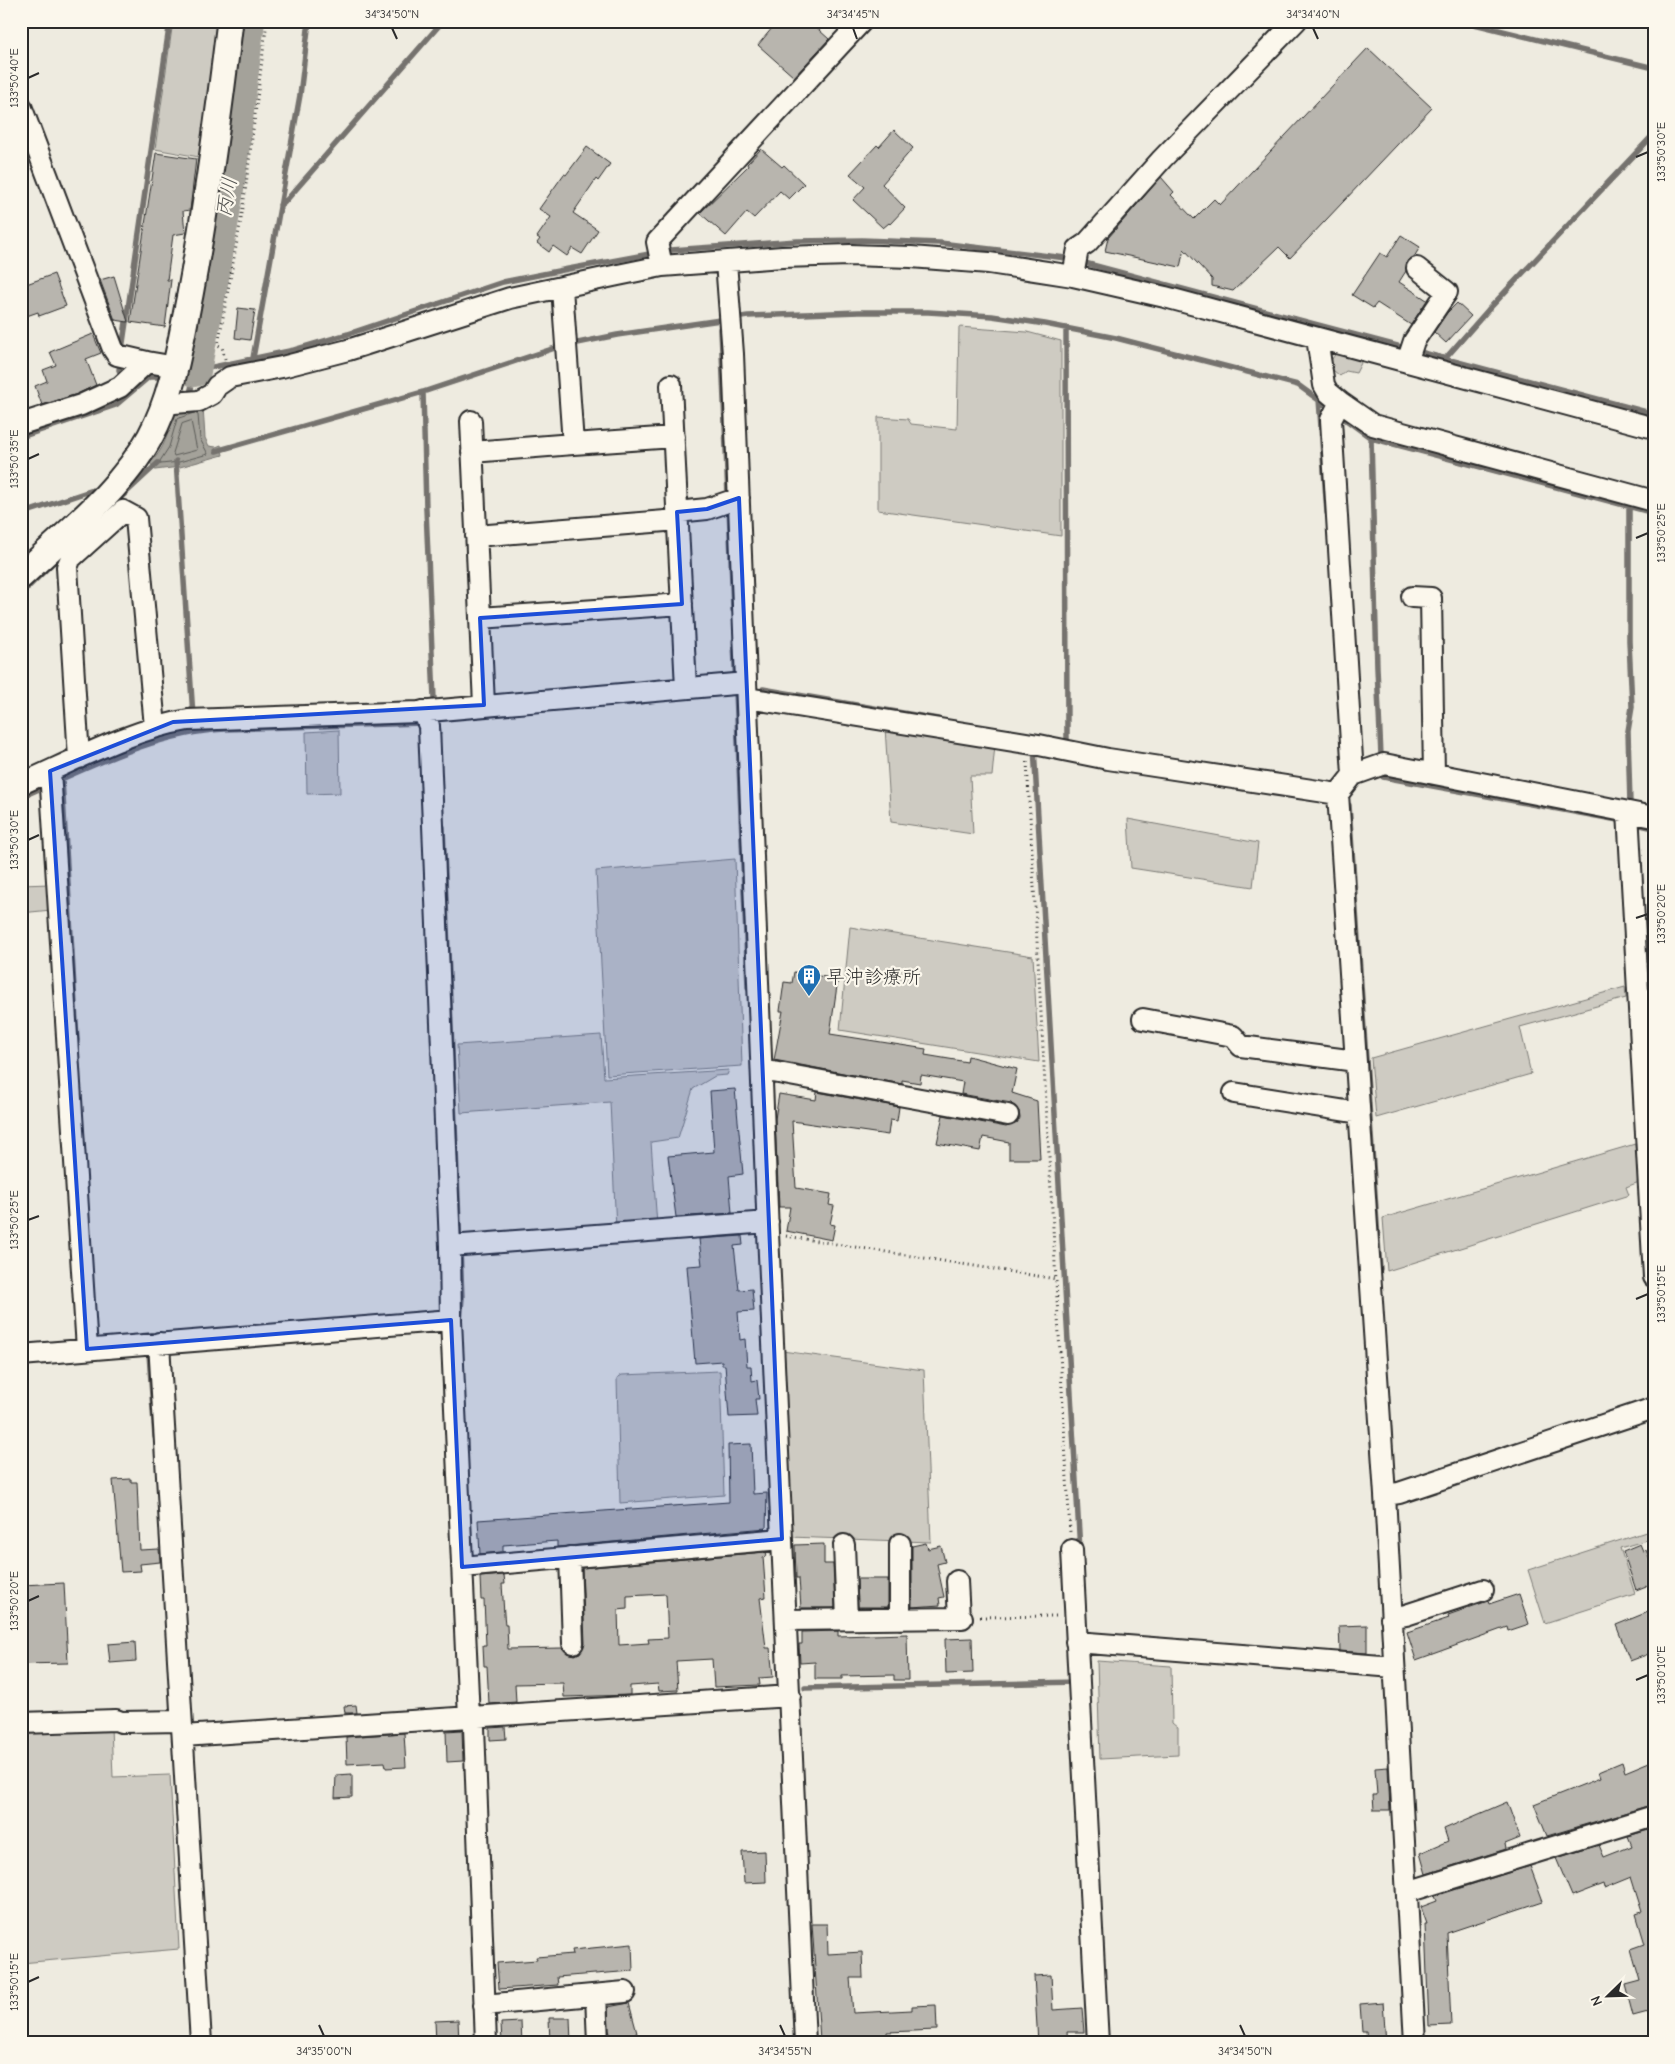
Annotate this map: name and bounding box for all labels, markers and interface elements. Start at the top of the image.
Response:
text: 34°34'50"N [365,7,419,21]
text: 34°34'45"N [827,7,879,21]
text: 34°34'40"N [1286,7,1340,21]
text: 133°50'40"E [7,48,21,108]
text: 133°50'30"E [1654,122,1668,182]
water label: 丙川 [212,175,241,219]
text: 133°50'35"E [7,429,21,489]
text: 133°50'25"E [1654,503,1668,563]
text: 133°50'30"E [7,810,21,870]
text: 133°50'20"E [1654,884,1668,944]
building icon: 早沖診療所 [796,963,822,997]
place label: 早沖診療所 [826,966,921,988]
text: 133°50'25"E [7,1190,21,1250]
text: 133°50'15"E [1654,1265,1668,1323]
text: 133°50'20"E [7,1571,21,1631]
text: 133°50'10"E [1654,1646,1668,1704]
text: 133°50'15"E [7,1953,21,2011]
north arrow [1582,1972,1632,2022]
text: N [1587,1993,1606,2008]
text: 34°35'00"N [296,2044,352,2058]
text: 34°34'55"N [758,2044,812,2058]
text: 34°34'50"N [1218,2044,1272,2058]

